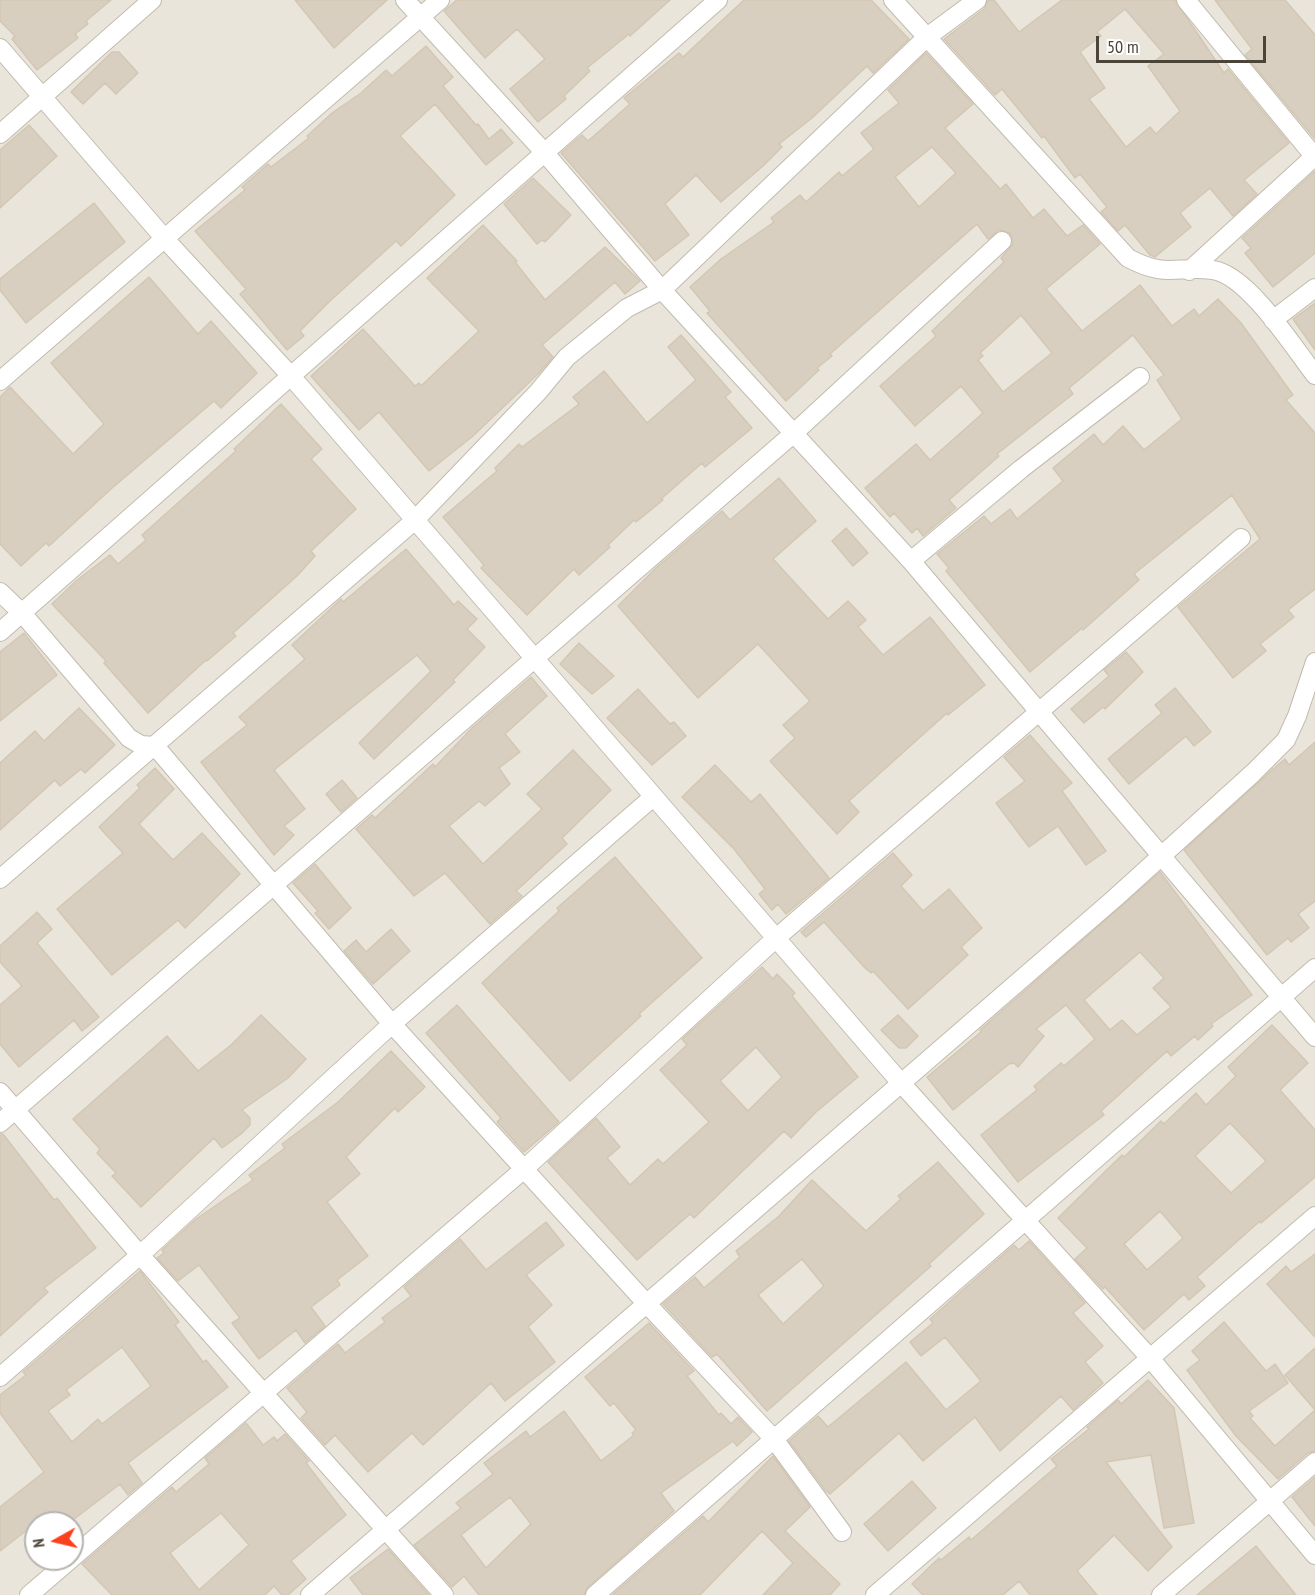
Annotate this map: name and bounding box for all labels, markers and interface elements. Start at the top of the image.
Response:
scale bar [1099,24,1268,62]
text: 50 m [1107,35,1139,58]
north arrow [24,1511,84,1571]
text: N [28,1538,49,1549]

